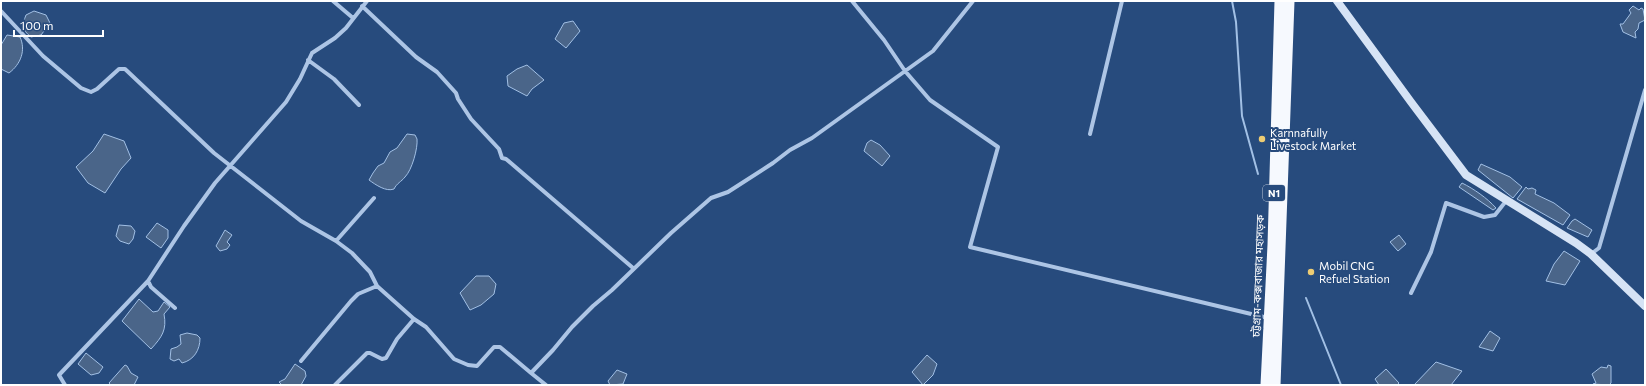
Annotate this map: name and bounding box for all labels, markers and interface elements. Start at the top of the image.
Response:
scale bar [14,12,103,38]
text: 100 m [20,18,54,32]
place label: Karnnafully Livestock Market [1270,126,1357,152]
marker: Karnnafully Livestock Market [1257,134,1267,144]
road number: N1 [1263,185,1285,201]
street label: চট্টগ্রাম-কক্সবাজার মহাসড়ক [1249,214,1266,338]
place label: Mobil CNG Refuel Station [1319,259,1390,285]
marker: Mobil CNG Refuel Station [1306,267,1316,277]

